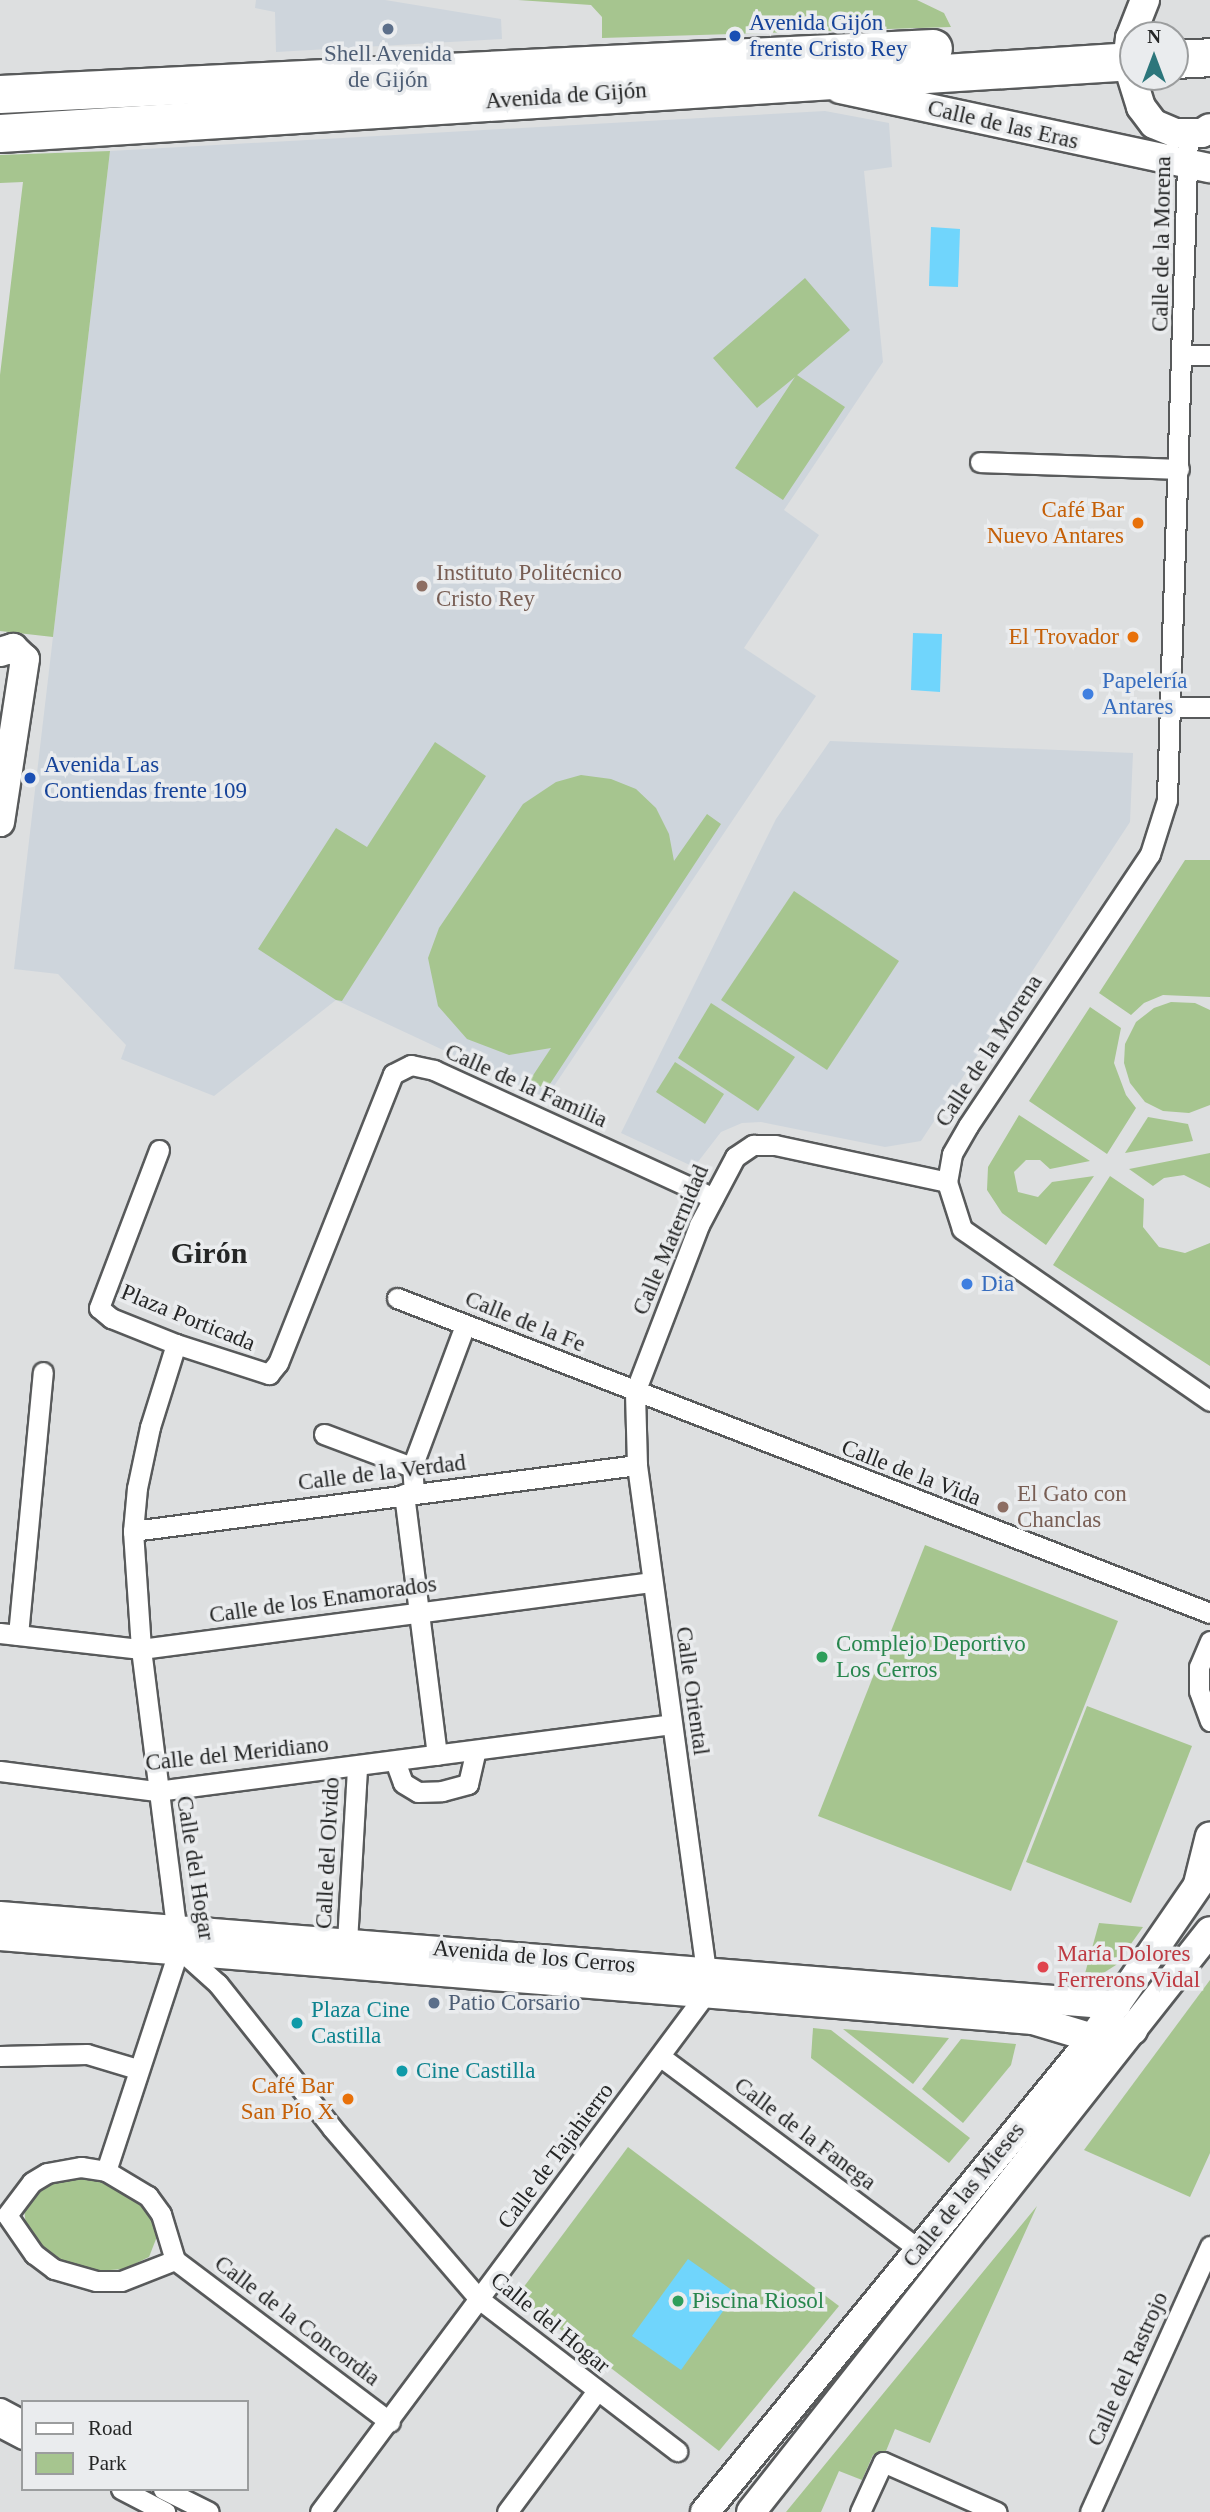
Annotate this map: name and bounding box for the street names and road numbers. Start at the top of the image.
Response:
street label: Avenida de Gijón [484,77,648,115]
street label: Calle de las Eras [925,94,1081,156]
street label: Calle de la Morena [1147,156,1177,332]
street label: Calle de la Morena [930,970,1048,1132]
street label: Calle de la Familia [441,1038,611,1134]
street label: Calle Maternidad [627,1161,715,1319]
street label: Plaza Porticada [117,1279,259,1357]
street label: Calle de la Fe [461,1285,589,1359]
street label: Calle de la Vida [837,1434,985,1512]
street label: Calle de la Verdad [296,1449,468,1497]
street label: Calle de los Enamorados [208,1570,438,1630]
street label: Calle Oriental [669,1625,715,1757]
street label: Calle del Meridiano [144,1731,330,1777]
street label: Calle del Olvido [310,1776,346,1930]
street label: Calle del Hogar [170,1794,220,1942]
street label: Avenida de los Cerros [432,1934,636,1980]
street label: Calle de la Fanega [729,2072,881,2196]
street label: Calle de Tajahierro [492,2077,620,2235]
street label: Calle de las Mieses [897,2117,1031,2273]
street label: Calle de la Concordia [209,2250,385,2392]
street label: Calle del Hogar [485,2266,615,2380]
street label: Calle del Rastrojo [1082,2288,1174,2450]

